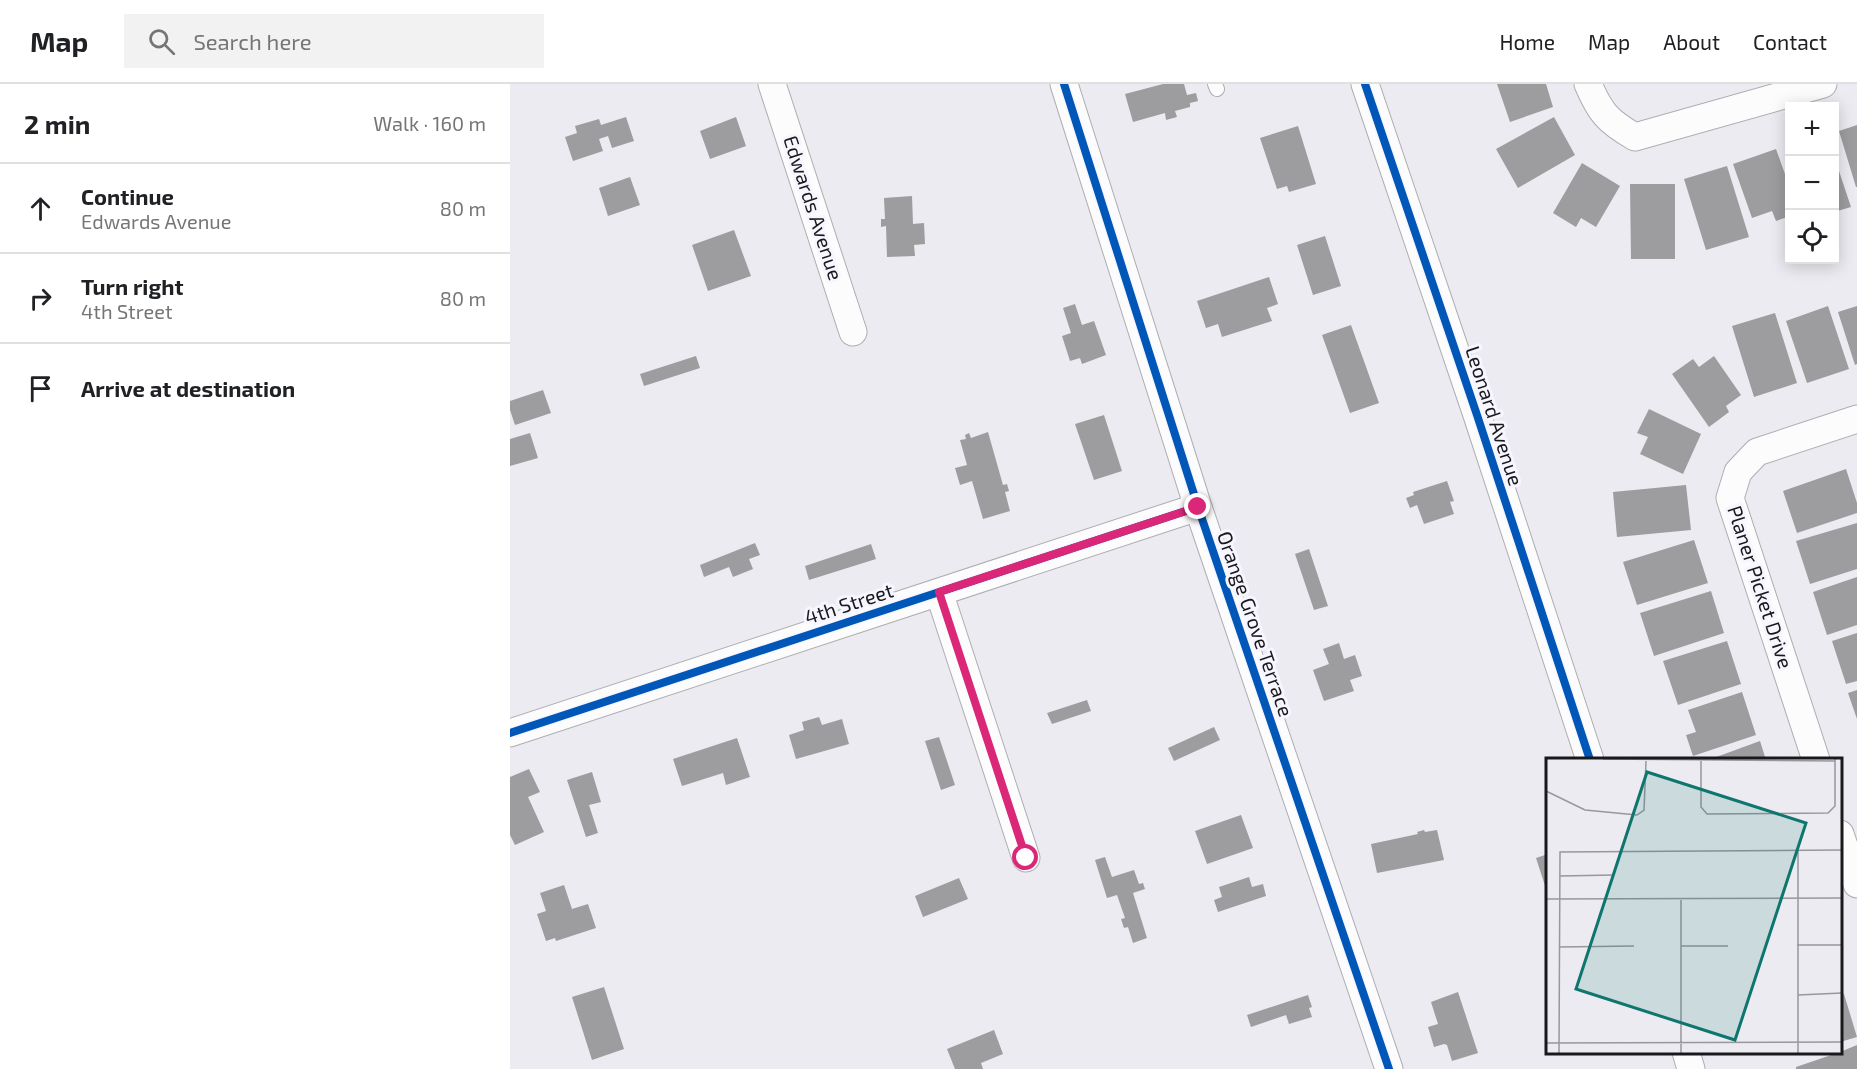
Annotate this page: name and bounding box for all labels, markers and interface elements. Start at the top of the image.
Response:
search box [124,14,544,68]
text: Map [30,24,88,58]
icon: search [145,25,178,58]
text: Search here [193,28,312,54]
text: Home [1499,29,1555,54]
text: Map [1588,29,1630,54]
text: About [1663,29,1720,54]
text: Contact [1753,29,1827,54]
map controls [1785,102,1839,264]
button: + [1785,102,1839,156]
text: 2 min [24,108,90,139]
text: Walk · 160 m [373,111,486,135]
street label: Edwards Avenue [779,132,849,283]
button: − [1785,156,1839,210]
text: Continue [81,183,174,209]
icon: ahead [24,192,57,225]
text: 80 m [440,196,486,220]
text: Edwards Avenue [81,209,232,233]
button: locate [1785,210,1839,264]
text: Turn right [81,273,183,299]
icon: right [24,282,57,315]
text: 80 m [440,286,486,310]
text: 4th Street [81,299,173,323]
street label: Leonard Avenue [1461,343,1529,488]
icon: arrive [24,372,57,405]
text: Arrive at destination [81,375,295,401]
route end [1184,493,1210,519]
street label: Planer Picket Drive [1723,502,1799,671]
street label: Orange Grove Terrace [1213,528,1299,720]
street label: 4th Street [801,577,896,629]
inset map [1546,758,1842,1054]
route start [1012,844,1038,870]

